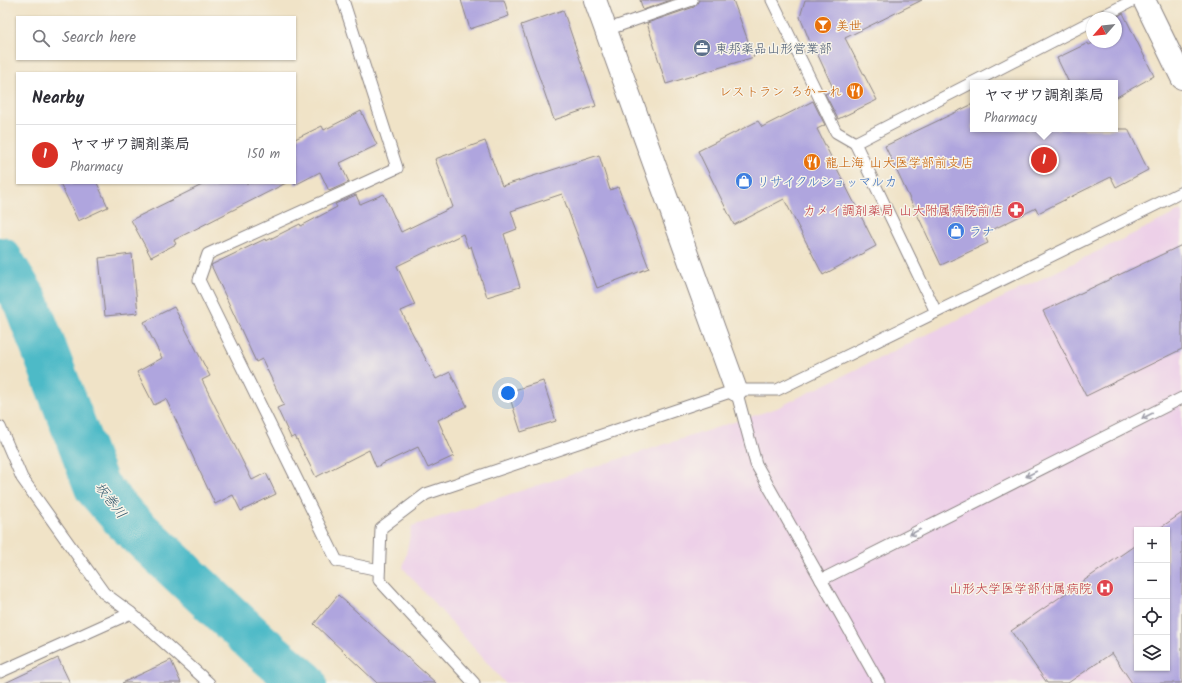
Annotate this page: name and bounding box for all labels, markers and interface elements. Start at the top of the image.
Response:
north arrow [1086,12,1122,48]
bar icon: 美世 [813,15,833,35]
search box [16,16,296,60]
place label: 美世 [836,16,862,37]
text: Search here [62,26,136,50]
icon: search [30,27,52,49]
office icon: 東邦薬品山形営業部 [692,38,712,58]
place label: 東邦薬品山形営業部 [715,39,832,60]
popup [970,80,1118,132]
restaurant icon: レストラン ろかーれ [845,81,865,101]
place label: レストラン ろかーれ [719,82,842,103]
text: ヤマザワ調剤薬局 [984,84,1104,108]
text: Nearby [32,85,84,112]
text: Pharmacy [984,108,1037,129]
text: ヤマザワ調剤薬局 [70,133,190,157]
text: 1 [43,144,47,165]
text: 150 m [247,144,280,165]
pin: 1 [1031,145,1057,175]
restaurant icon: 龍上海 山大医学部前支店 [802,152,822,172]
place label: 龍上海 山大医学部前支店 [825,153,973,174]
text: Pharmacy [70,157,123,178]
shop icon: リサイクルショッマルカ [734,171,754,191]
place label: リサイクルショッマルカ [757,172,897,193]
pharmacy icon: カメイ調剤薬局 山大附属病院前店 [1006,200,1026,220]
place label: カメイ調剤薬局 山大附属病院前店 [803,201,1003,222]
shop icon: ラナ [946,221,966,241]
place label: ラナ [969,222,995,243]
your location [498,383,518,403]
one-way arrow [1141,412,1153,420]
one-way arrow [1025,471,1037,478]
water label: 坂巻川 [89,477,132,524]
map controls [1134,527,1170,671]
button: + [1134,527,1170,563]
one-way arrow [909,529,921,536]
button: − [1134,563,1170,599]
hospital icon: 山形大学医学部付属病院 [1095,578,1115,598]
place label: 山形大学医学部付属病院 [949,579,1092,600]
button: locate [1134,599,1170,635]
button: layers [1134,635,1170,671]

